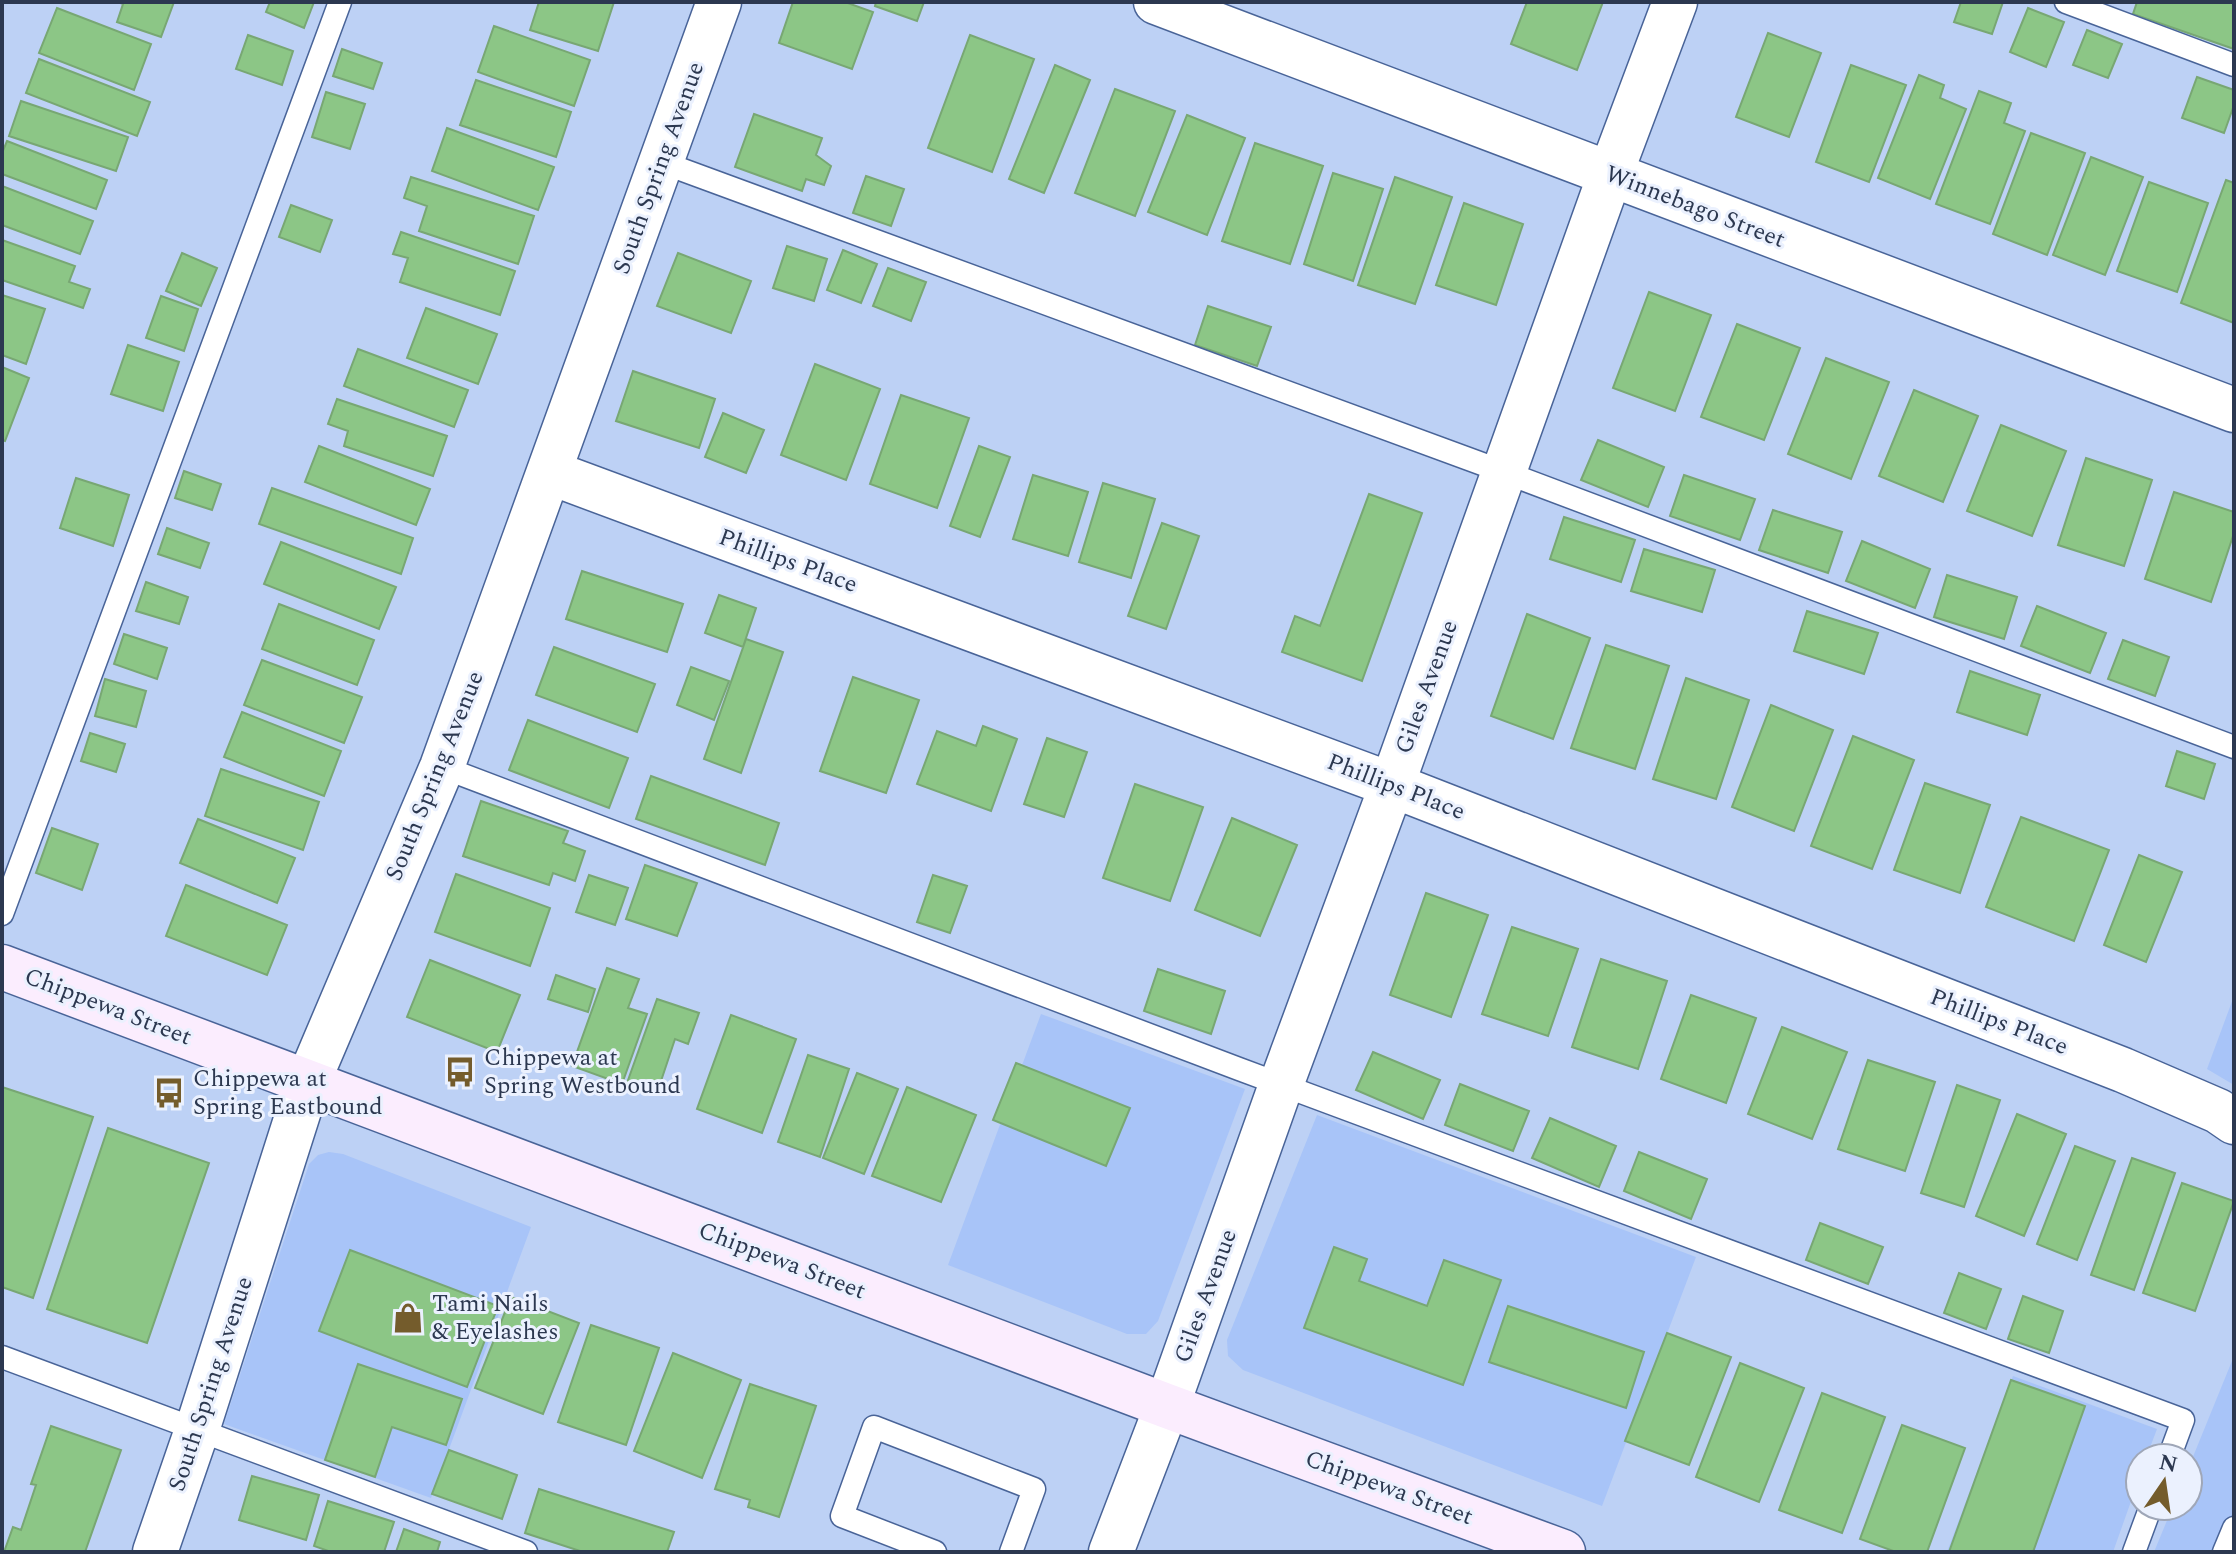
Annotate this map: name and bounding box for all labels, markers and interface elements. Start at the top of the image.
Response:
street label: South Spring Avenue [604,57,714,279]
street label: Winnebago Street [1600,156,1790,258]
street label: Phillips Place [713,519,863,603]
street label: Giles Avenue [1386,615,1468,759]
street label: South Spring Avenue [376,666,494,886]
street label: Phillips Place [1322,744,1470,830]
street label: Chippewa Street [19,959,197,1055]
street label: Phillips Place [1925,979,2073,1065]
place label: Chippewa at Spring Westbound [484,1040,681,1104]
bus stop icon: Chippewa at Spring Westbound [443,1055,477,1089]
place label: Chippewa at Spring Eastbound [193,1061,383,1125]
bus stop icon: Chippewa at Spring Eastbound [152,1076,186,1110]
street label: Chippewa Street [693,1213,871,1309]
street label: Giles Avenue [1165,1224,1247,1368]
street label: South Spring Avenue [159,1272,263,1496]
place label: Tami Nails & Eyelashes [432,1286,559,1350]
shop icon: Tami Nails & Eyelashes [391,1301,425,1335]
street label: Chippewa Street [1300,1441,1478,1535]
north arrow [2124,1442,2204,1522]
text: N [2156,1446,2181,1482]

